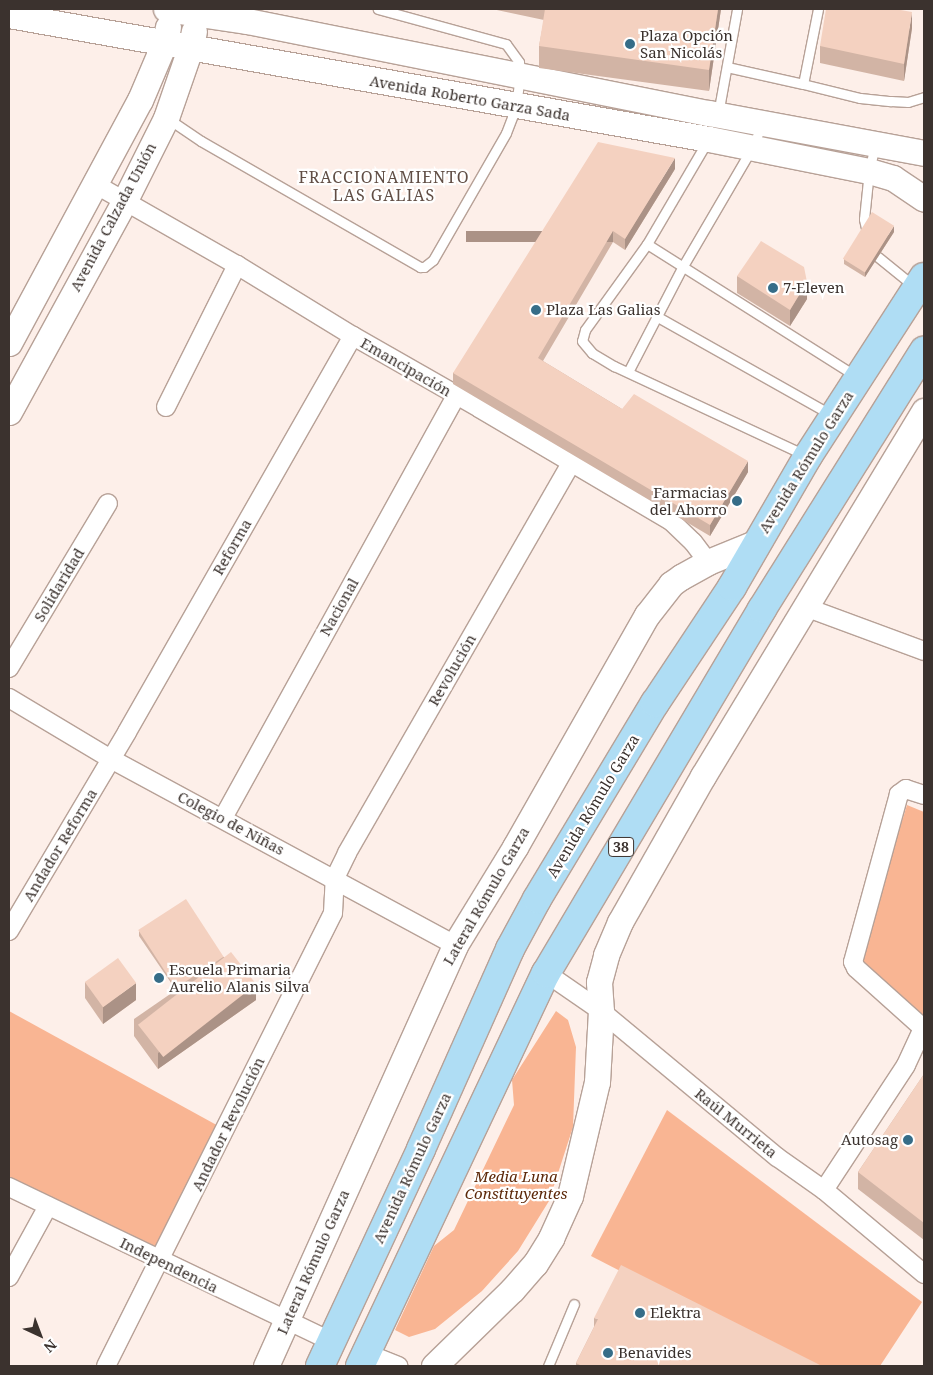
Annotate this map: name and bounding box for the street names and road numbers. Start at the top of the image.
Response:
street label: Avenida Roberto Garza Sada [368,71,572,125]
street label: Avenida Calzada Unión [66,140,160,294]
street label: Emancipación [357,334,455,400]
street label: Avenida Rómulo Garza [755,388,857,536]
street label: Reforma [209,516,255,578]
street label: Solidaridad [30,545,88,625]
street label: Nacional [316,575,362,639]
street label: Revolución [424,631,480,709]
street label: Avenida Rómulo Garza [543,731,643,881]
street label: Andador Reforma [19,785,101,905]
street label: Colegio de Niñas [175,787,287,859]
street label: Lateral Rómulo Garza [439,824,533,968]
road number: 38 [607,836,635,859]
street label: Andador Revolución [188,1054,268,1194]
street label: Raúl Murrieta [691,1084,781,1162]
street label: Avenida Rómulo Garza [369,1090,455,1246]
street label: Lateral Rómulo Garza [273,1187,353,1337]
street label: Independencia [117,1233,221,1297]

